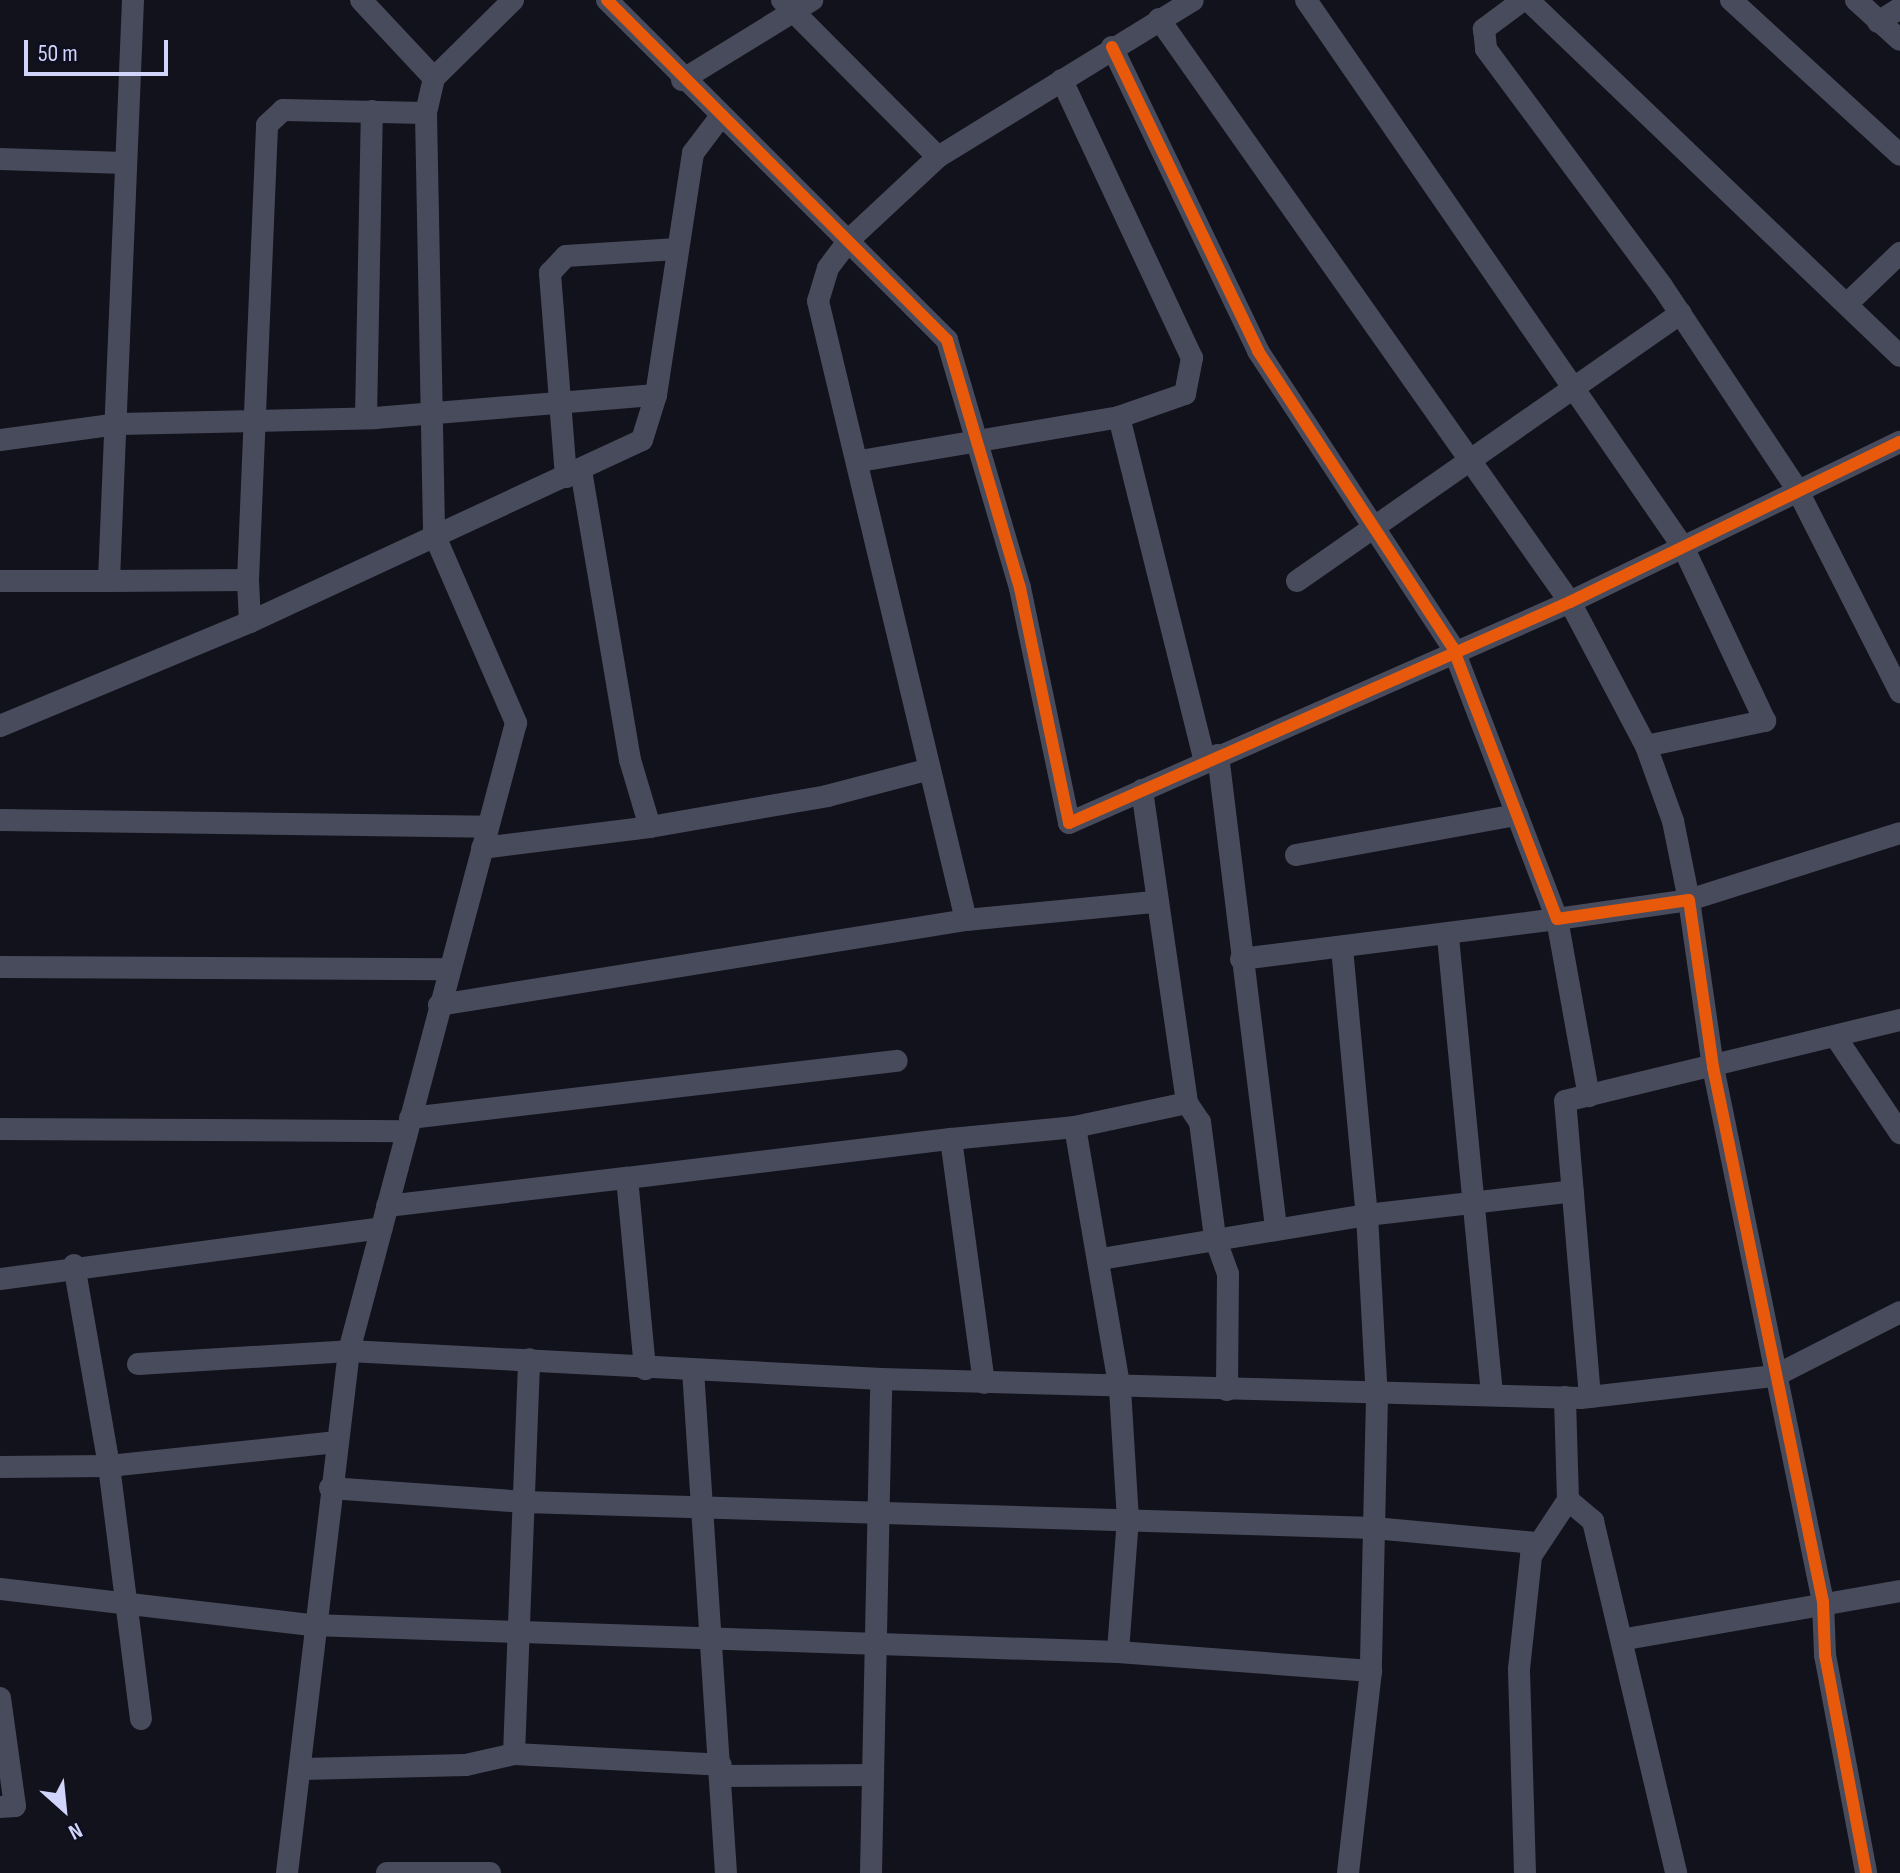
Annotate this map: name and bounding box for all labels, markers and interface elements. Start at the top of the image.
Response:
scale bar [28,24,172,74]
text: 50 m [38,39,78,68]
north arrow [24,1769,104,1849]
text: N [64,1816,86,1846]

